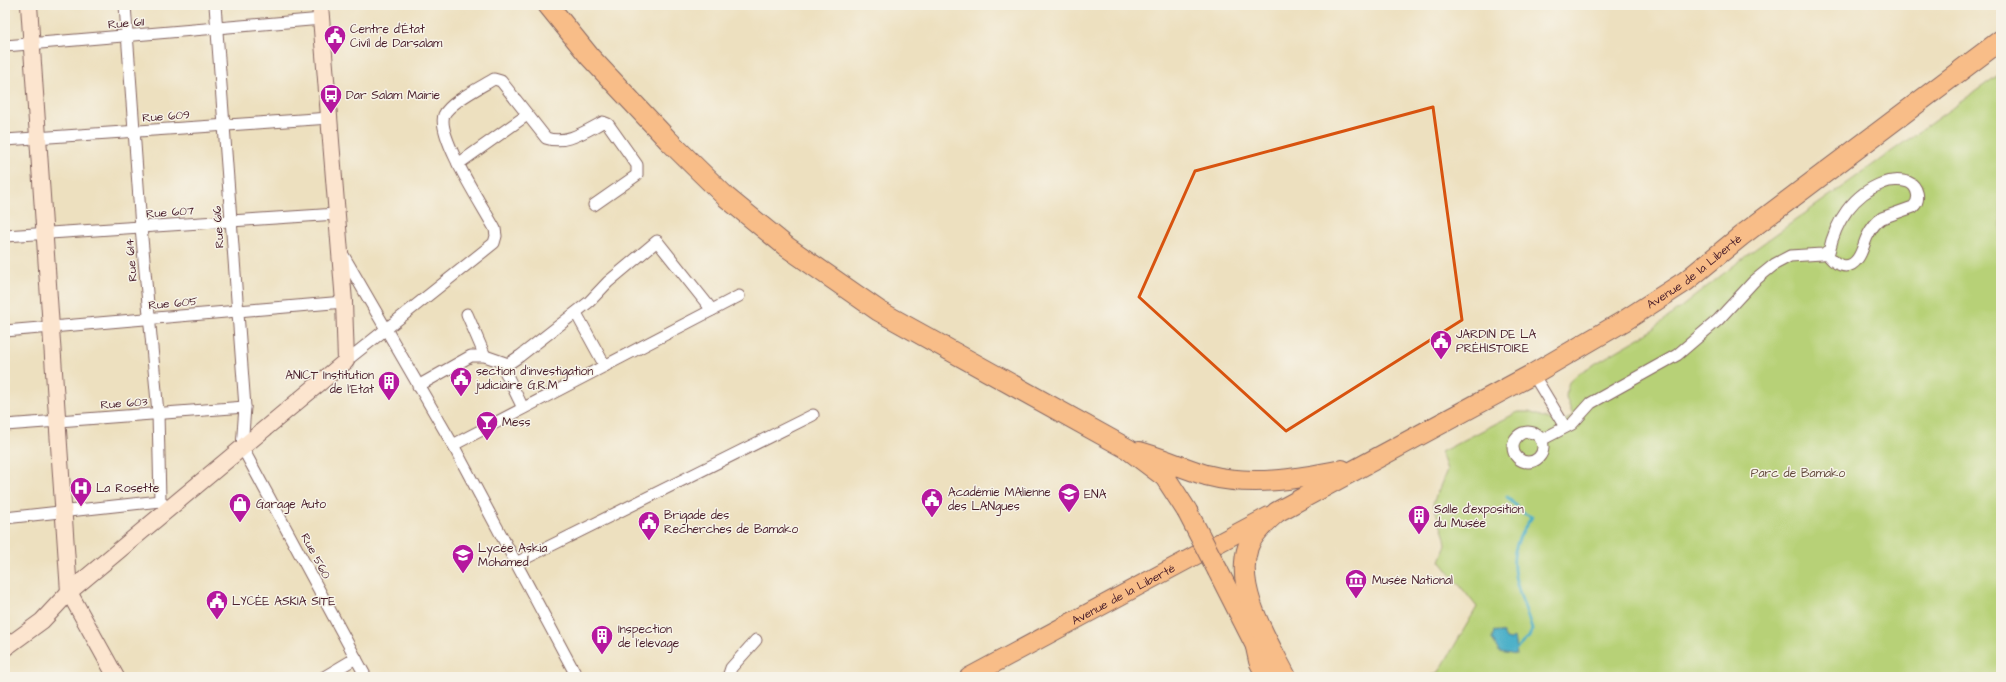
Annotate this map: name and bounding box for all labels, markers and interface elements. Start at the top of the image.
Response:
street label: Rue 611 [107,13,145,34]
place label: Centre d'État Civil de Darsalam [350,21,443,52]
public building icon: Centre d'État Civil de Darsalam [322,23,348,56]
bus stop icon: Dar Salam Mairie [318,82,344,115]
place label: Dar Salam Mairie [346,87,441,104]
street label: Rue 609 [142,106,191,127]
street label: Rue 607 [145,202,195,223]
street label: Rue 616 [209,205,228,249]
street label: Avenue de la Liberté [1643,230,1746,313]
street label: Rue 614 [121,238,142,282]
street label: Rue 605 [148,293,199,314]
place label: JARDIN DE LA PRÉHISTOIRE [1456,326,1537,357]
public building icon: JARDIN DE LA PRÉHISTOIRE [1428,328,1454,361]
place label: section d'investigation judiciaire G.R.M [474,363,593,394]
public building icon: section d'investigation judiciaire G.R.M [448,365,474,398]
place label: ANICT Institution de l'Etat [285,367,374,398]
building icon: ANICT Institution de l'Etat [376,369,402,402]
street label: Rue 603 [100,393,148,414]
bar icon: Mess [474,409,500,442]
place label: Mess [502,414,530,431]
park label: Parc de Bamako [1751,465,1845,482]
hospital icon: La Rosette [68,475,94,508]
place label: La Rosette [96,480,160,497]
school or university icon: ENA [1056,481,1082,514]
place label: Académie MAlienne des LANgues [948,484,1051,516]
public building icon: Académie MAlienne des LANgues [919,486,945,519]
place label: ENA [1084,486,1107,503]
shop icon: Garage Auto [227,491,253,524]
place label: Garage Auto [256,496,326,514]
place label: Salle d'exposition du Musée [1434,501,1524,532]
building icon: Salle d'exposition du Musée [1406,503,1432,536]
place label: Brigade des Recherches de Bamako [664,507,798,538]
public building icon: Brigade des Recherches de Bamako [636,509,662,542]
street label: Rue 560 [296,530,335,582]
place label: Lycée Askia Mohamed [478,540,547,571]
school or university icon: Lycée Askia Mohamed [450,542,476,575]
street label: Avenue de la Liberté [1069,560,1179,629]
museum icon: Musée National [1343,567,1369,600]
place label: Musée National [1372,572,1453,589]
public building icon: LYCÉE ASKIA SITE [204,588,230,621]
place label: LYCÉE ASKIA SITE [232,593,335,610]
place label: Inspection de l'elevage [618,621,680,653]
building icon: Inspection de l'elevage [589,623,615,656]

